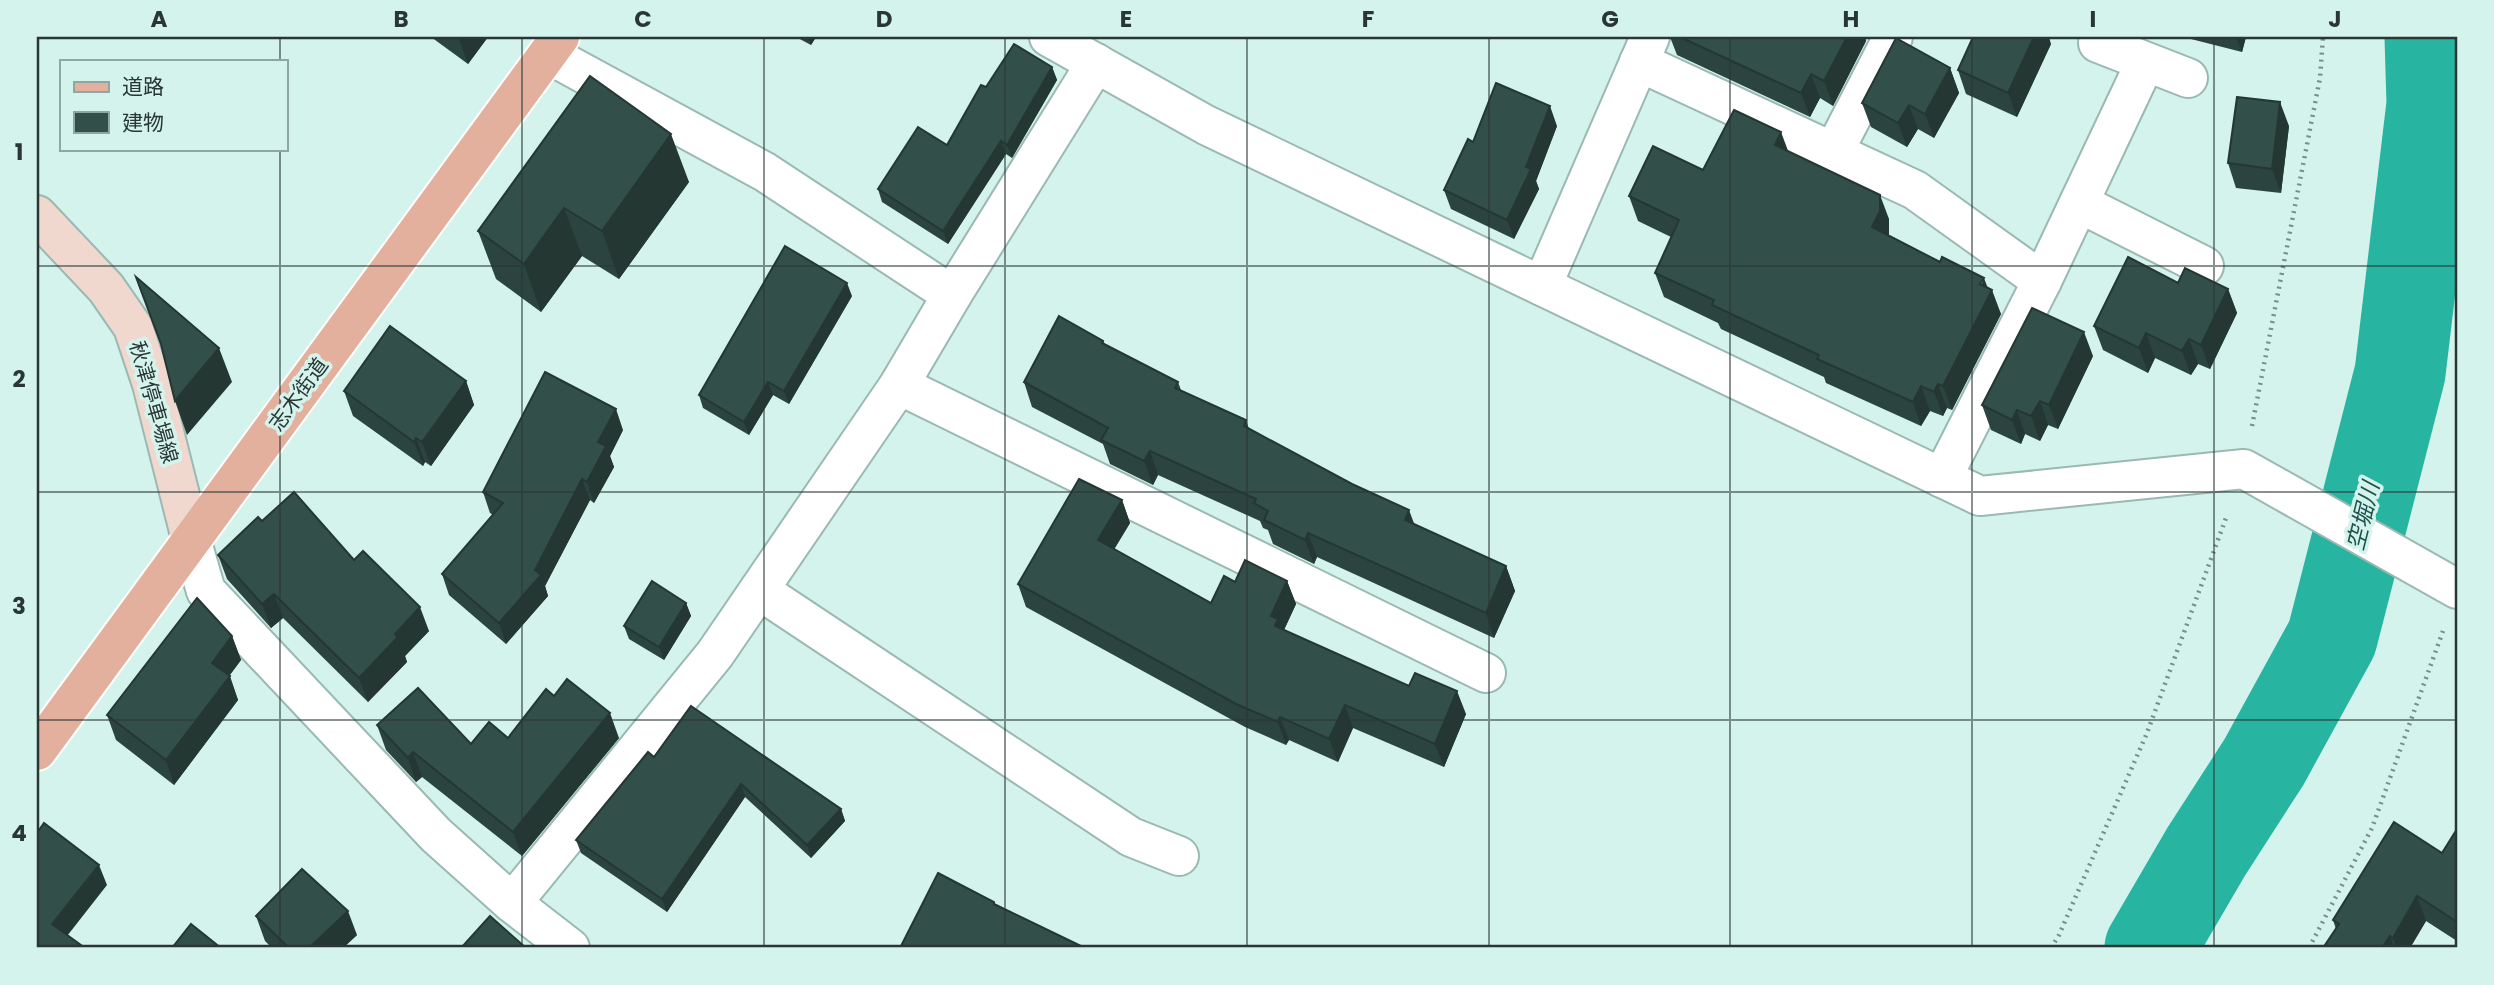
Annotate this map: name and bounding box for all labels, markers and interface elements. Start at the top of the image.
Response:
text: A [151,3,168,35]
text: B [393,3,409,35]
text: C [634,3,652,35]
text: D [876,3,892,35]
text: E [1120,3,1132,35]
text: F [1362,3,1374,35]
text: G [1601,3,1619,35]
text: H [1843,3,1859,35]
text: I [2090,3,2096,35]
text: J [2328,3,2342,35]
legend [60,60,287,150]
text: 道路 [122,72,164,101]
text: 建物 [122,108,164,137]
text: 1 [15,136,23,168]
street label: 秋津停車場線 [123,337,185,467]
street label: 志木街道 [262,351,334,437]
text: 2 [12,363,26,395]
water label: 空堀川 [2339,476,2388,553]
text: 3 [12,590,26,622]
text: 4 [11,817,27,849]

